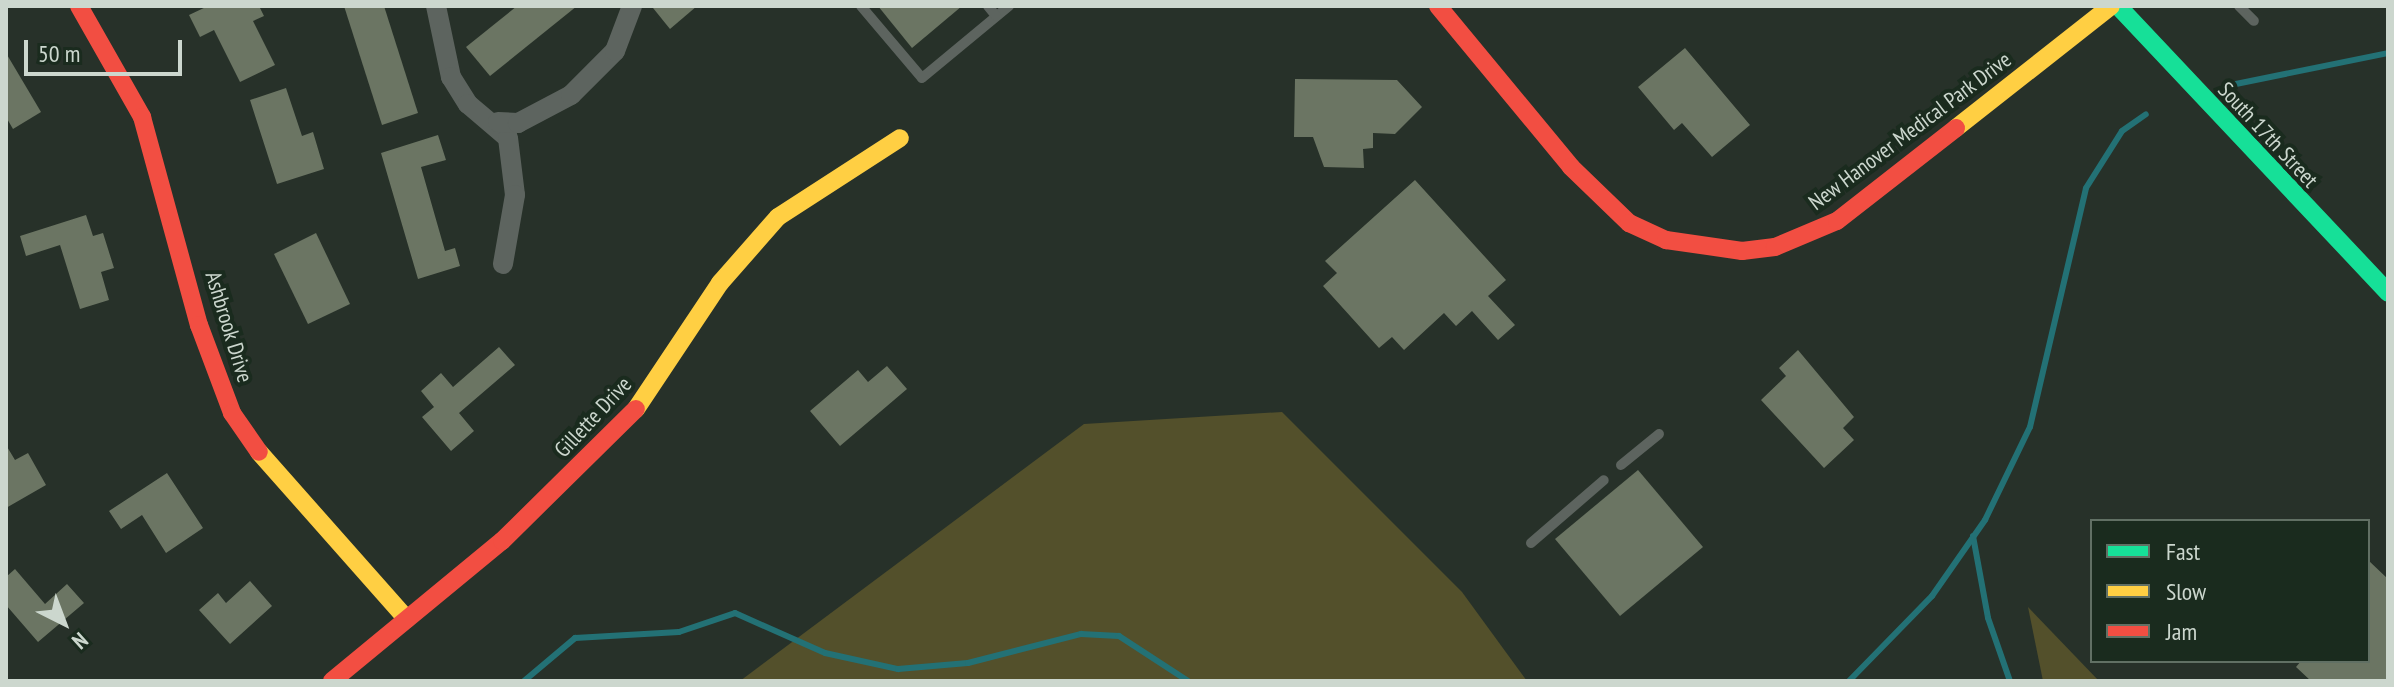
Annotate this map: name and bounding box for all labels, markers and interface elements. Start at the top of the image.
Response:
scale bar [28,24,186,74]
text: 50 m [38,38,80,69]
street label: New Hanover Medical Park Drive [1803,46,2017,216]
street label: South 17th Street [2213,77,2323,193]
street label: Ashbrook Drive [200,268,258,386]
street label: Gillette Drive [549,371,637,463]
legend [2090,519,2370,663]
text: Fast [2166,536,2200,567]
text: Slow [2166,576,2206,607]
north arrow [24,583,104,663]
text: Jam [2166,616,2197,647]
text: N [66,626,94,655]

